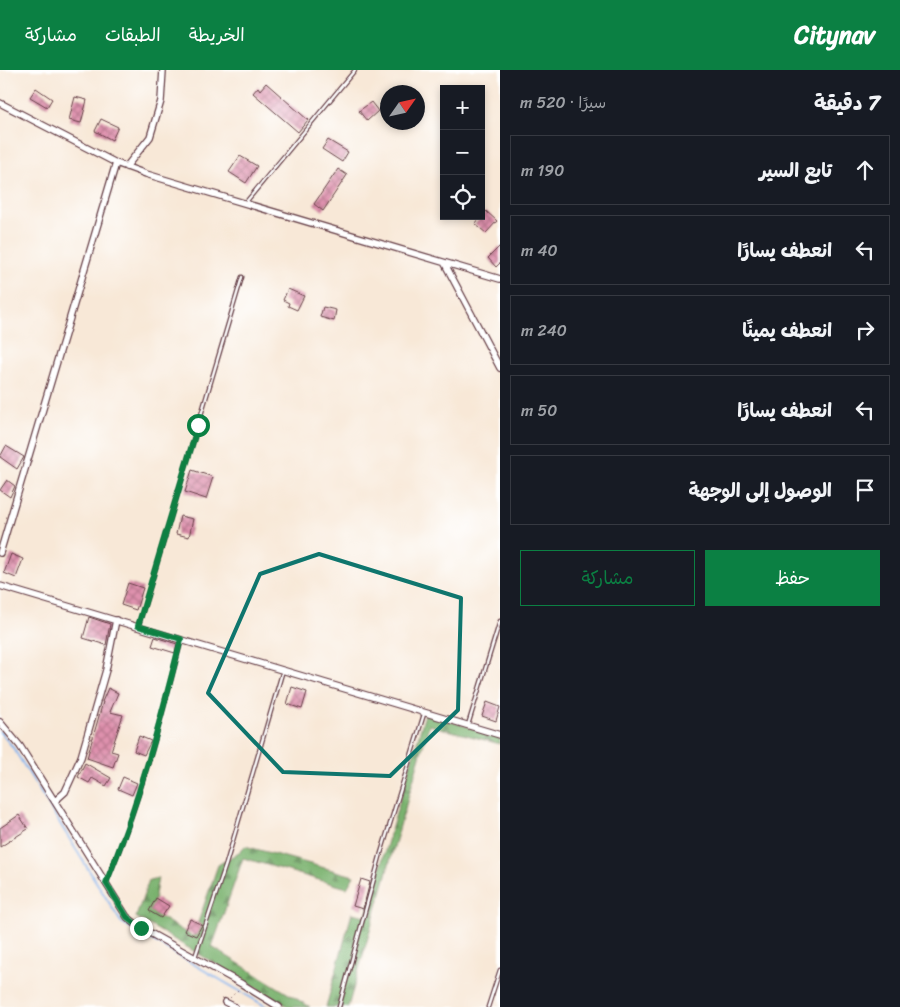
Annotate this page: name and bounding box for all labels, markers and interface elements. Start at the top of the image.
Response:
text: Citynav [794,14,875,56]
text: مشاركة [25,19,77,51]
text: الطبقات [105,19,161,51]
text: الخريطة [189,19,245,51]
text: 7 دقيقة [814,84,880,122]
north arrow [380,85,425,130]
map controls [440,85,485,220]
button: + [440,85,485,130]
text: سيرًا · 520 m [520,88,606,117]
button: − [440,130,485,175]
text: تابع السير [759,154,832,187]
text: 190 m [521,156,564,185]
icon: ahead [851,156,879,184]
button: locate [440,175,485,220]
text: انعطف يسارًا [737,234,832,267]
text: 40 m [521,236,558,265]
icon: left [851,236,879,264]
text: انعطف يمينًا [742,314,832,347]
text: 240 m [521,316,567,345]
icon: right [851,316,879,344]
text: انعطف يسارًا [737,394,832,427]
text: 50 m [521,396,557,425]
icon: left [851,396,879,424]
route start [187,414,210,437]
text: الوصول إلى الوجهة [689,474,832,507]
icon: arrive [851,476,879,504]
button: مشاركة [520,550,695,606]
button: حفظ [705,550,880,606]
route end [130,917,153,940]

